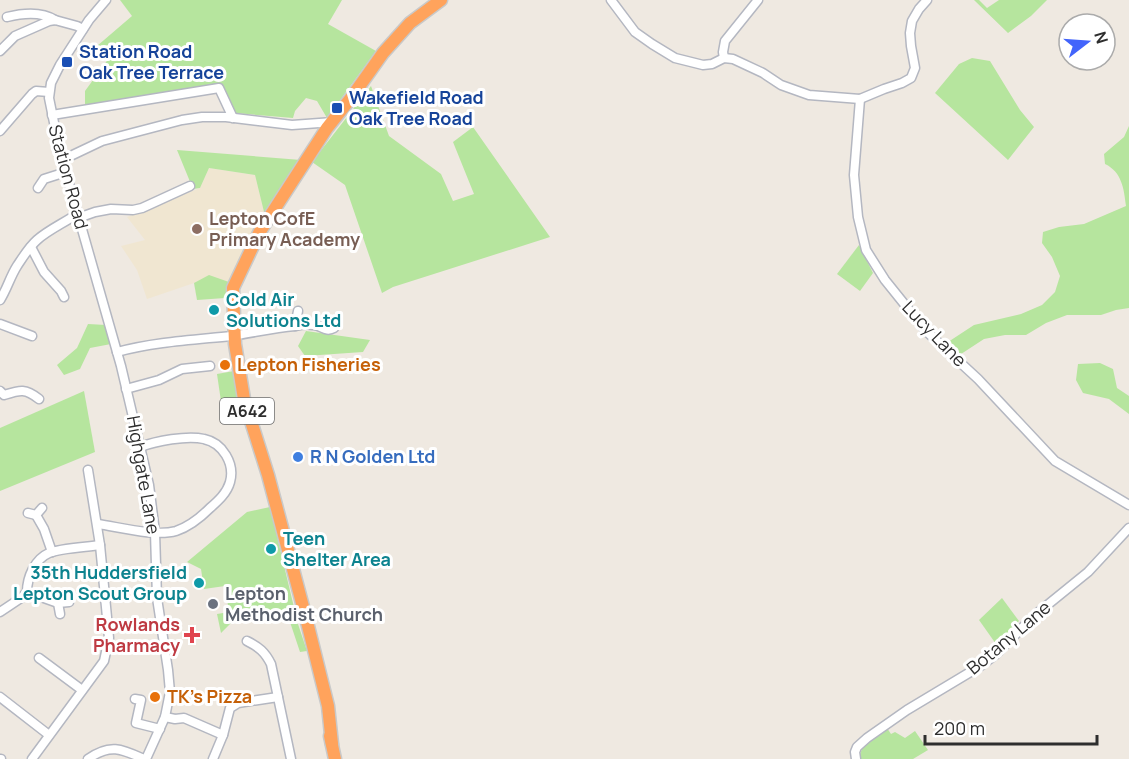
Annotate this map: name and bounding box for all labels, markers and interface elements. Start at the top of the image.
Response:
north arrow [1057,12,1117,72]
text: N [1089,29,1114,46]
place label: Station Road Oak Tree Terrace [79,39,224,84]
marker: Station Road Oak Tree Terrace [60,55,74,69]
place label: Wakefield Road Oak Tree Road [349,85,484,130]
marker: Wakefield Road Oak Tree Road [330,101,344,115]
street label: Station Road [43,122,94,232]
place label: Lepton CofE Primary Academy [209,206,360,251]
marker: Lepton CofE Primary Academy [190,222,204,236]
place label: Cold Air Solutions Ltd [226,287,341,332]
street label: Lucy Lane [897,295,972,371]
marker: Cold Air Solutions Ltd [207,303,221,317]
place label: Lepton Fisheries [237,352,381,376]
marker: Lepton Fisheries [218,358,232,372]
road number: A642 [220,398,274,424]
street label: Highgate Lane [122,414,166,536]
place label: R N Golden Ltd [310,444,435,468]
marker: R N Golden Ltd [291,450,305,464]
place label: Teen Shelter Area [283,526,391,571]
marker: Teen Shelter Area [264,542,278,556]
place label: 35th Huddersfield Lepton Scout Group [13,560,187,605]
marker: 35th Huddersfield Lepton Scout Group [192,576,206,590]
place label: Lepton Methodist Church [225,581,383,626]
street label: Botany Lane [961,595,1055,679]
marker: Lepton Methodist Church [206,597,220,611]
place label: Rowlands Pharmacy [93,612,180,657]
marker: Rowlands Pharmacy [185,628,199,642]
place label: TK's Pizza [167,684,252,708]
marker: TK's Pizza [148,690,162,704]
scale bar [925,708,1098,746]
text: 200 m [934,716,985,740]

